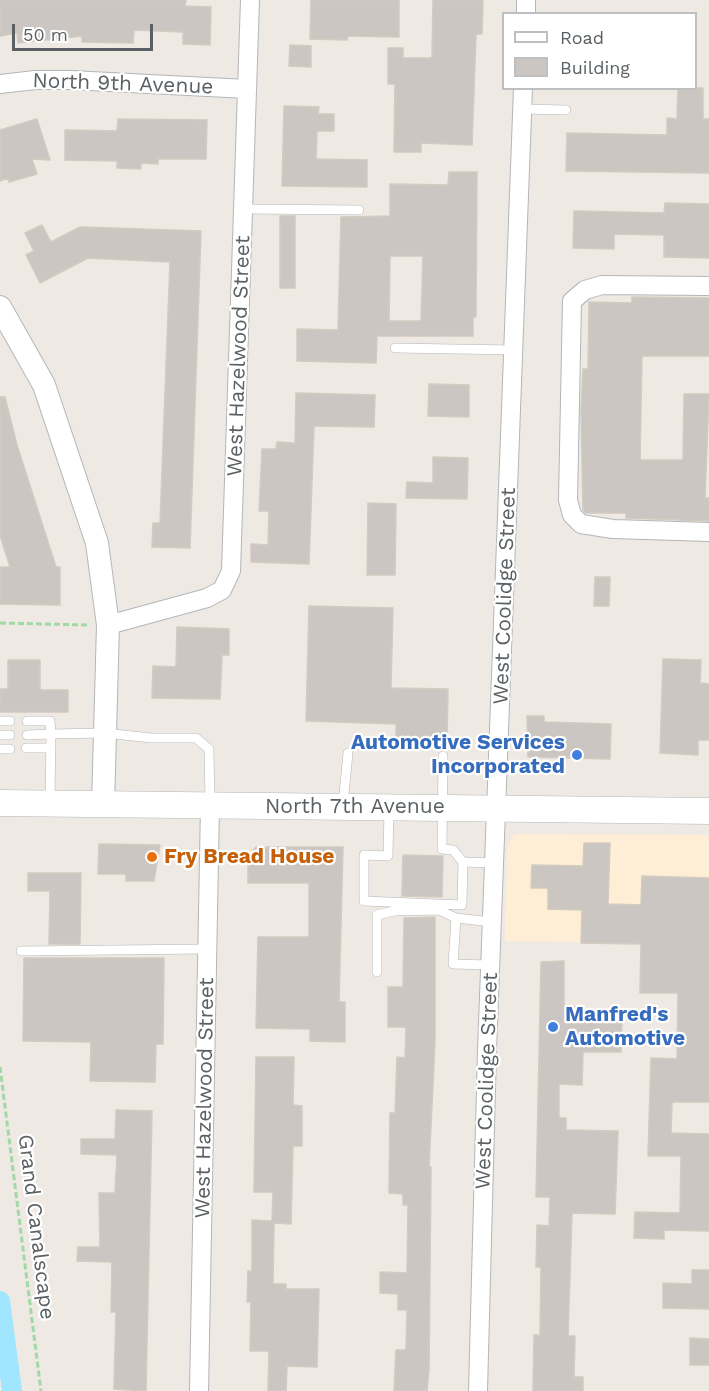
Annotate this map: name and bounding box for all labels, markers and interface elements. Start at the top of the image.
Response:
scale bar [15,12,156,50]
legend [502,12,697,90]
text: 50 m [23,24,68,45]
text: Road [560,27,604,48]
text: Building [560,57,630,78]
street label: North 9th Avenue [32,68,214,100]
street label: West Hazelwood Street [222,235,256,477]
street label: West Coolidge Street [489,487,521,705]
place label: Automotive Services Incorporated [351,730,565,780]
marker: Automotive Services Incorporated [570,748,584,762]
street label: North 7th Avenue [265,794,445,820]
place label: Fry Bread House [164,844,334,870]
marker: Fry Bread House [145,850,159,864]
street label: West Coolidge Street [471,972,503,1190]
street label: West Hazelwood Street [190,977,220,1219]
place label: Manfred's Automotive [565,1002,685,1052]
marker: Manfred's Automotive [546,1020,560,1034]
street label: Grand Canalscape [12,1133,60,1321]

